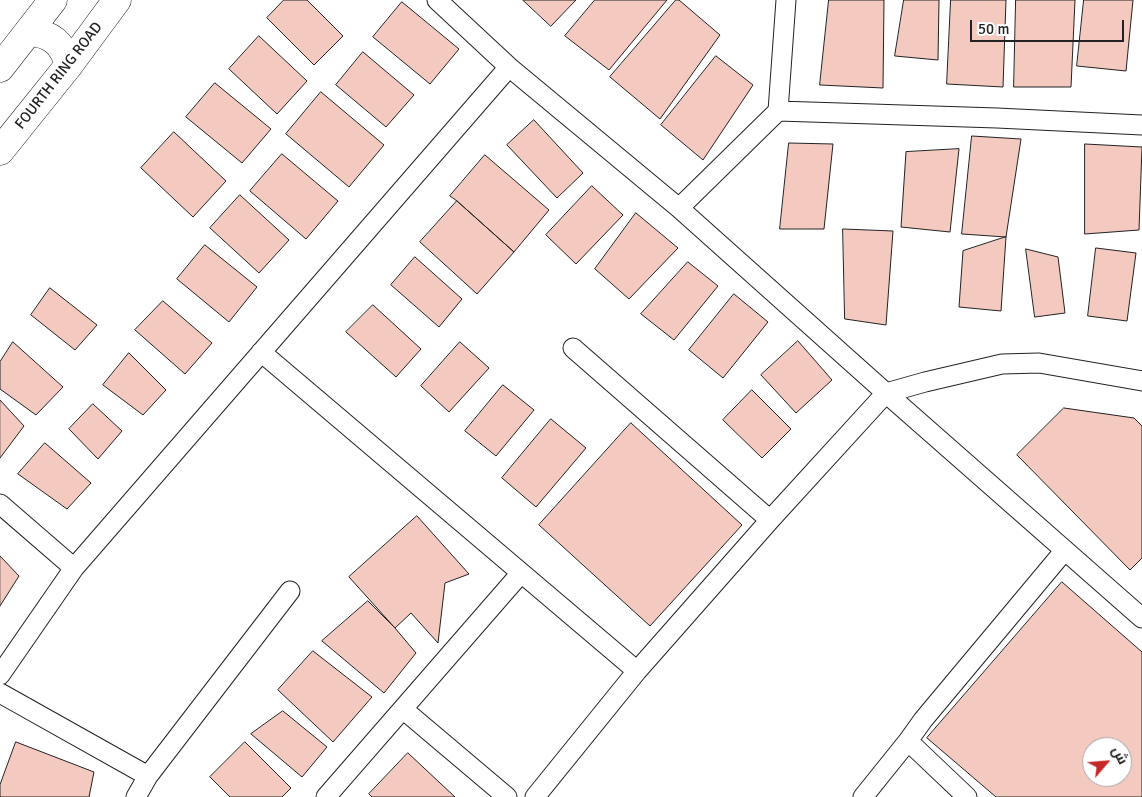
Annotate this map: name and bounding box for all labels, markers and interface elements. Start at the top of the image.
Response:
scale bar [972,10,1126,42]
street label: FOURTH RING ROAD [12,19,106,133]
text: 50 m [978,20,1009,38]
north arrow [1082,737,1132,787]
text: ش [1108,744,1132,767]

